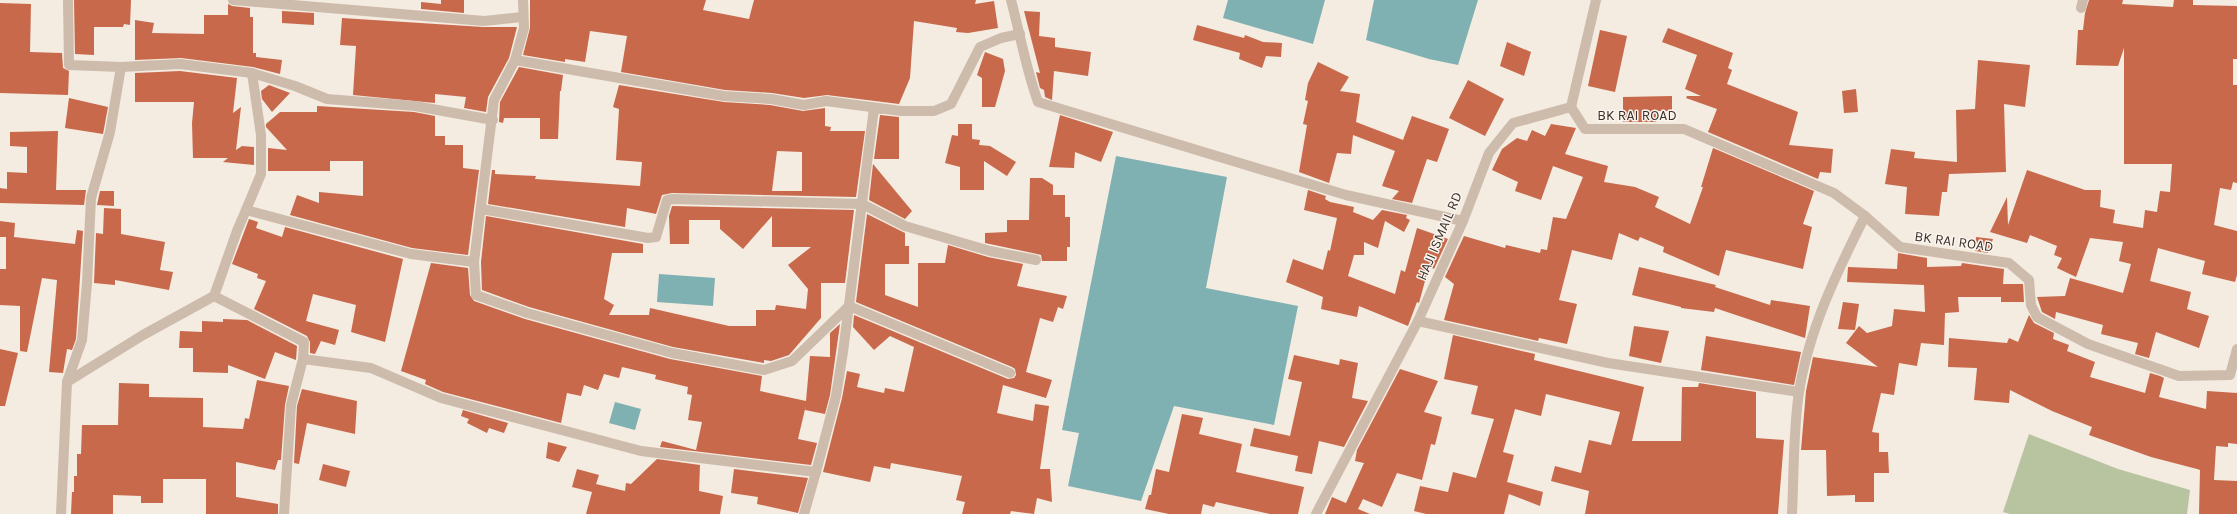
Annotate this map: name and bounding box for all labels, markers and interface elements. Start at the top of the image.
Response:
street label: BK RAI ROAD [1597,107,1677,124]
street label: HAJI ISMAIL RD [1413,190,1466,283]
street label: BK RAI ROAD [1913,228,1994,255]

